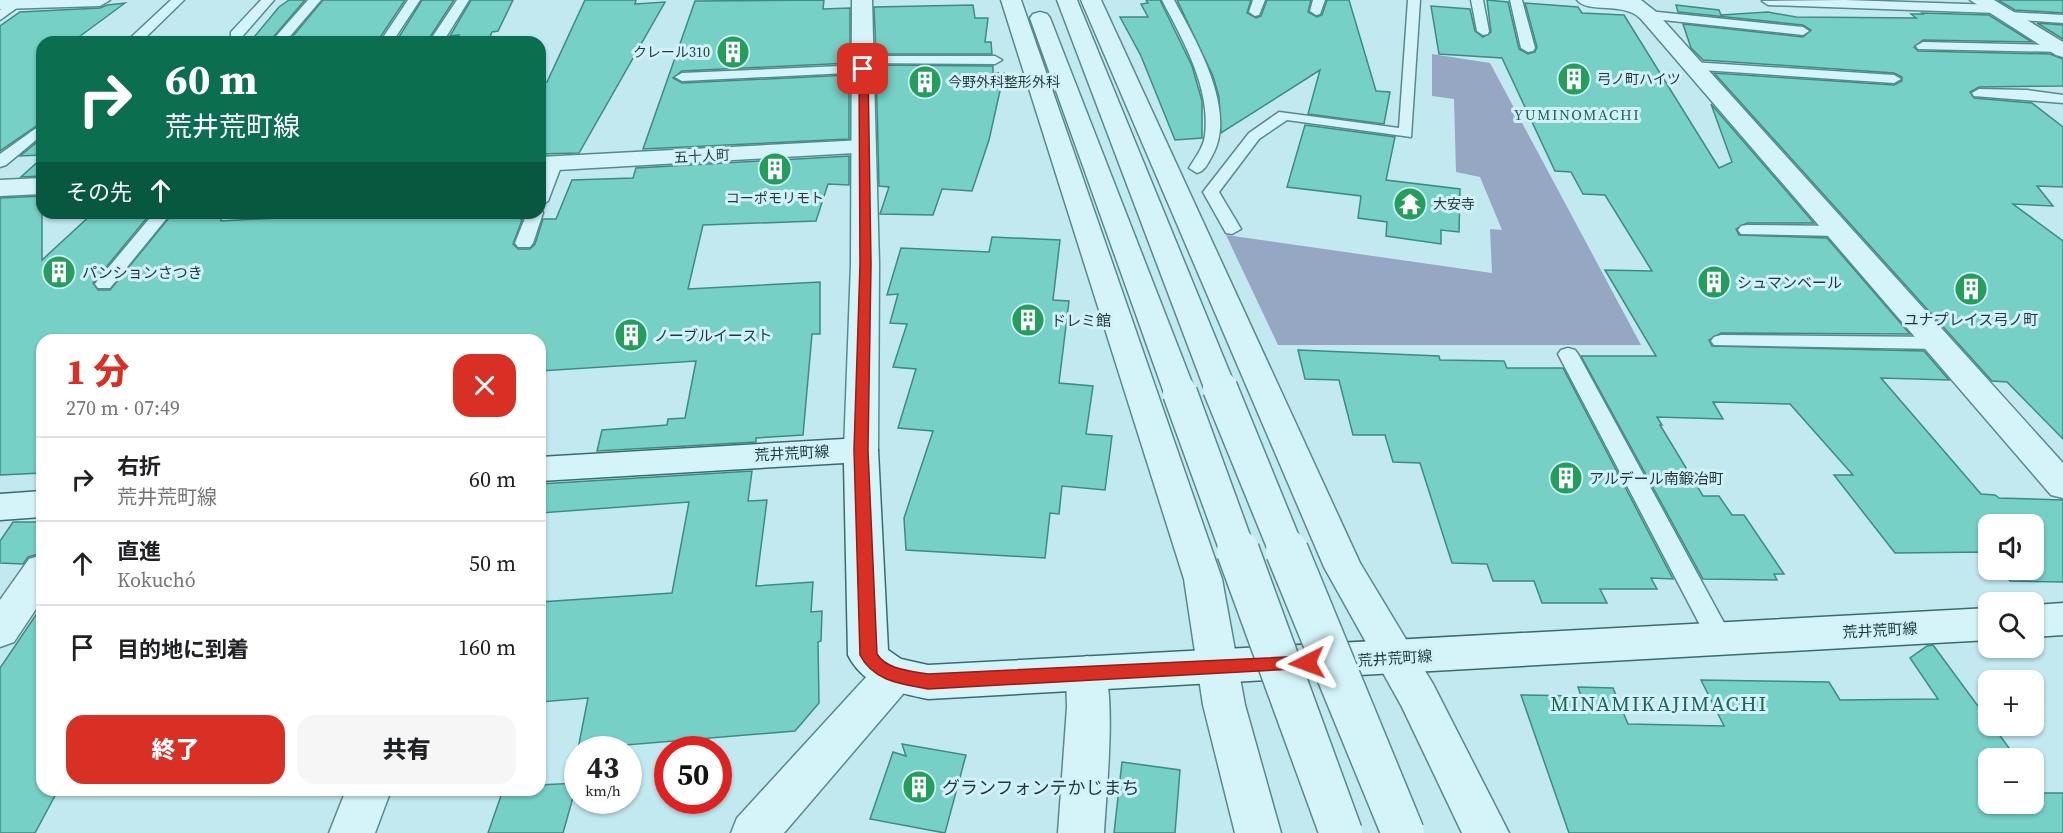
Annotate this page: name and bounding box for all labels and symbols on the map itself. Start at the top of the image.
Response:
building icon: クレール310 [715,34,751,70]
place label: クレール310 [633,42,710,62]
pin [837,43,888,94]
building icon: 弓ノ町ハイツ [1556,61,1592,97]
building icon: 今野外科整形外科 [907,64,943,100]
place label: 弓ノ町ハイツ [1597,69,1681,89]
place label: 今野外科整形外科 [948,72,1060,92]
district label: YUMINOMACHI [1514,104,1640,125]
street label: 五十人町 [674,145,730,167]
building icon: コーポモリモト [757,151,793,187]
temple icon: 大安寺 [1392,186,1428,222]
place label: コーポモリモト [726,188,824,208]
place label: 大安寺 [1433,194,1475,214]
building icon: パンションさつき [41,254,77,290]
place label: パンションさつき [82,262,203,283]
building icon: シュマンベール [1696,264,1732,300]
building icon: ユナプレイス弓ノ町 [1953,271,1989,307]
place label: シュマンベール [1737,272,1842,293]
building icon: ドレミ館 [1010,302,1046,338]
place label: ユナプレイス弓ノ町 [1904,309,2038,330]
place label: ドレミ館 [1051,310,1111,331]
building icon: ノーブルイースト [613,317,649,353]
place label: ノーブルイースト [654,325,772,346]
street label: 荒井荒町線 [754,441,830,465]
building icon: アルデール南鍛冶町 [1548,460,1584,496]
place label: アルデール南鍛冶町 [1589,468,1724,489]
street label: 荒井荒町線 [1842,618,1918,642]
position arrow [1275,631,1339,695]
street label: 荒井荒町線 [1357,645,1433,671]
district label: MINAMIKAJIMACHI [1550,689,1768,718]
speed limit sign: 50 [654,736,732,814]
building icon: グランフォンテかじまち [901,769,937,805]
place label: グランフォンテかじまち [942,775,1139,800]

